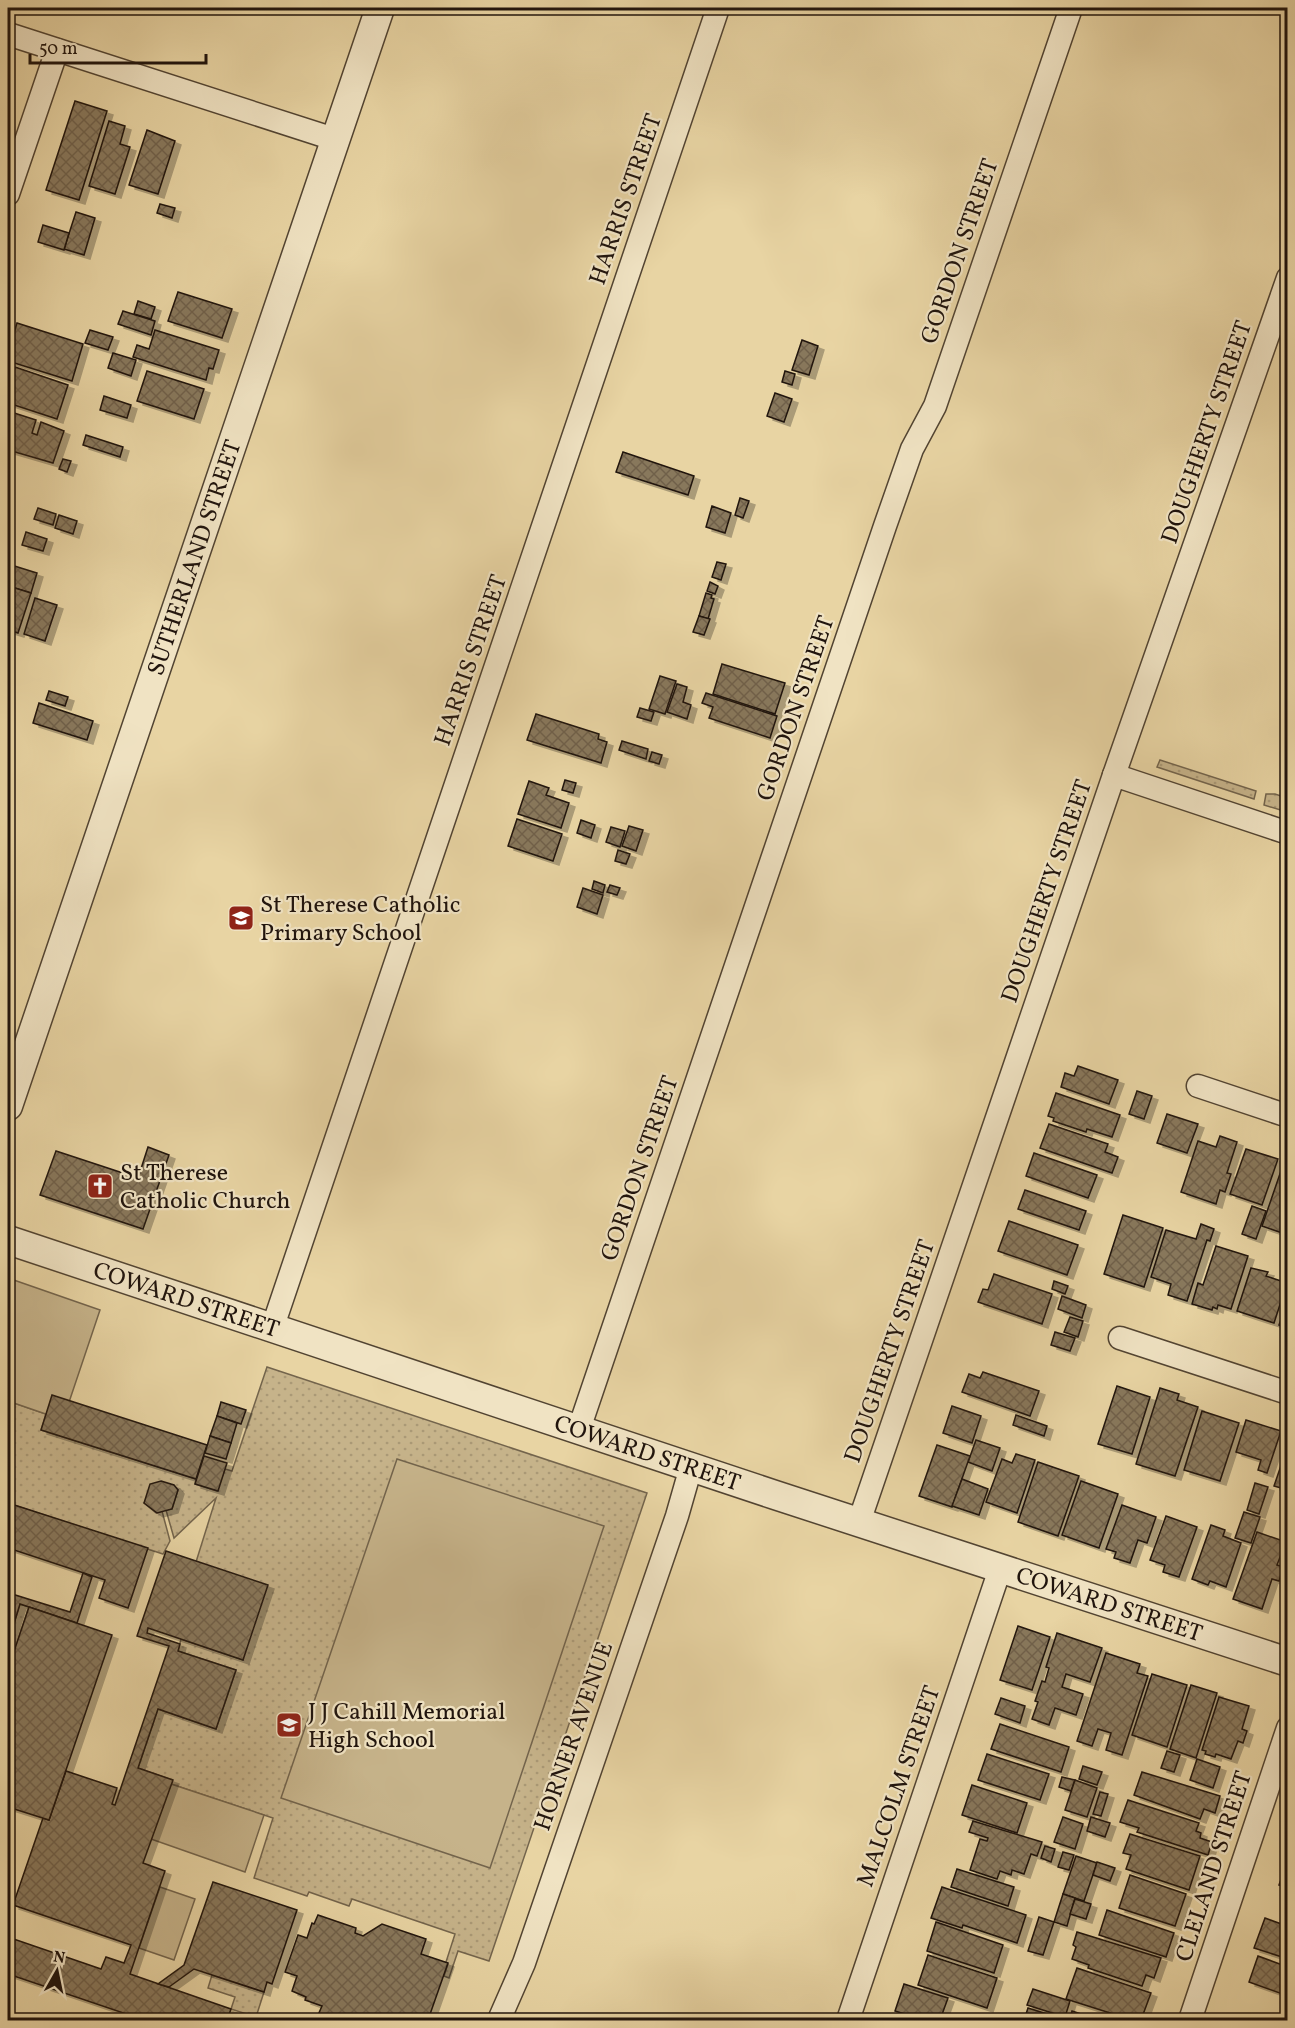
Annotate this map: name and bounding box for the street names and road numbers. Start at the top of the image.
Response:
street label: HARRIS STREET [582,110,672,290]
street label: GORDON STREET [913,155,1008,349]
street label: DOUGHERTY STREET [1154,317,1262,549]
street label: SUTHERLAND STREET [140,436,251,681]
street label: HARRIS STREET [427,571,517,751]
street label: GORDON STREET [749,612,844,806]
street label: DOUGHERTY STREET [994,776,1102,1008]
street label: GORDON STREET [593,1072,688,1266]
street label: DOUGHERTY STREET [837,1236,945,1468]
street label: COWARD STREET [88,1254,283,1348]
street label: COWARD STREET [549,1408,745,1501]
street label: COWARD STREET [1011,1560,1207,1652]
street label: HORNER AVENUE [527,1637,623,1836]
street label: MALCOLM STREET [850,1682,950,1892]
street label: CLELAND STREET [1168,1767,1262,1966]

